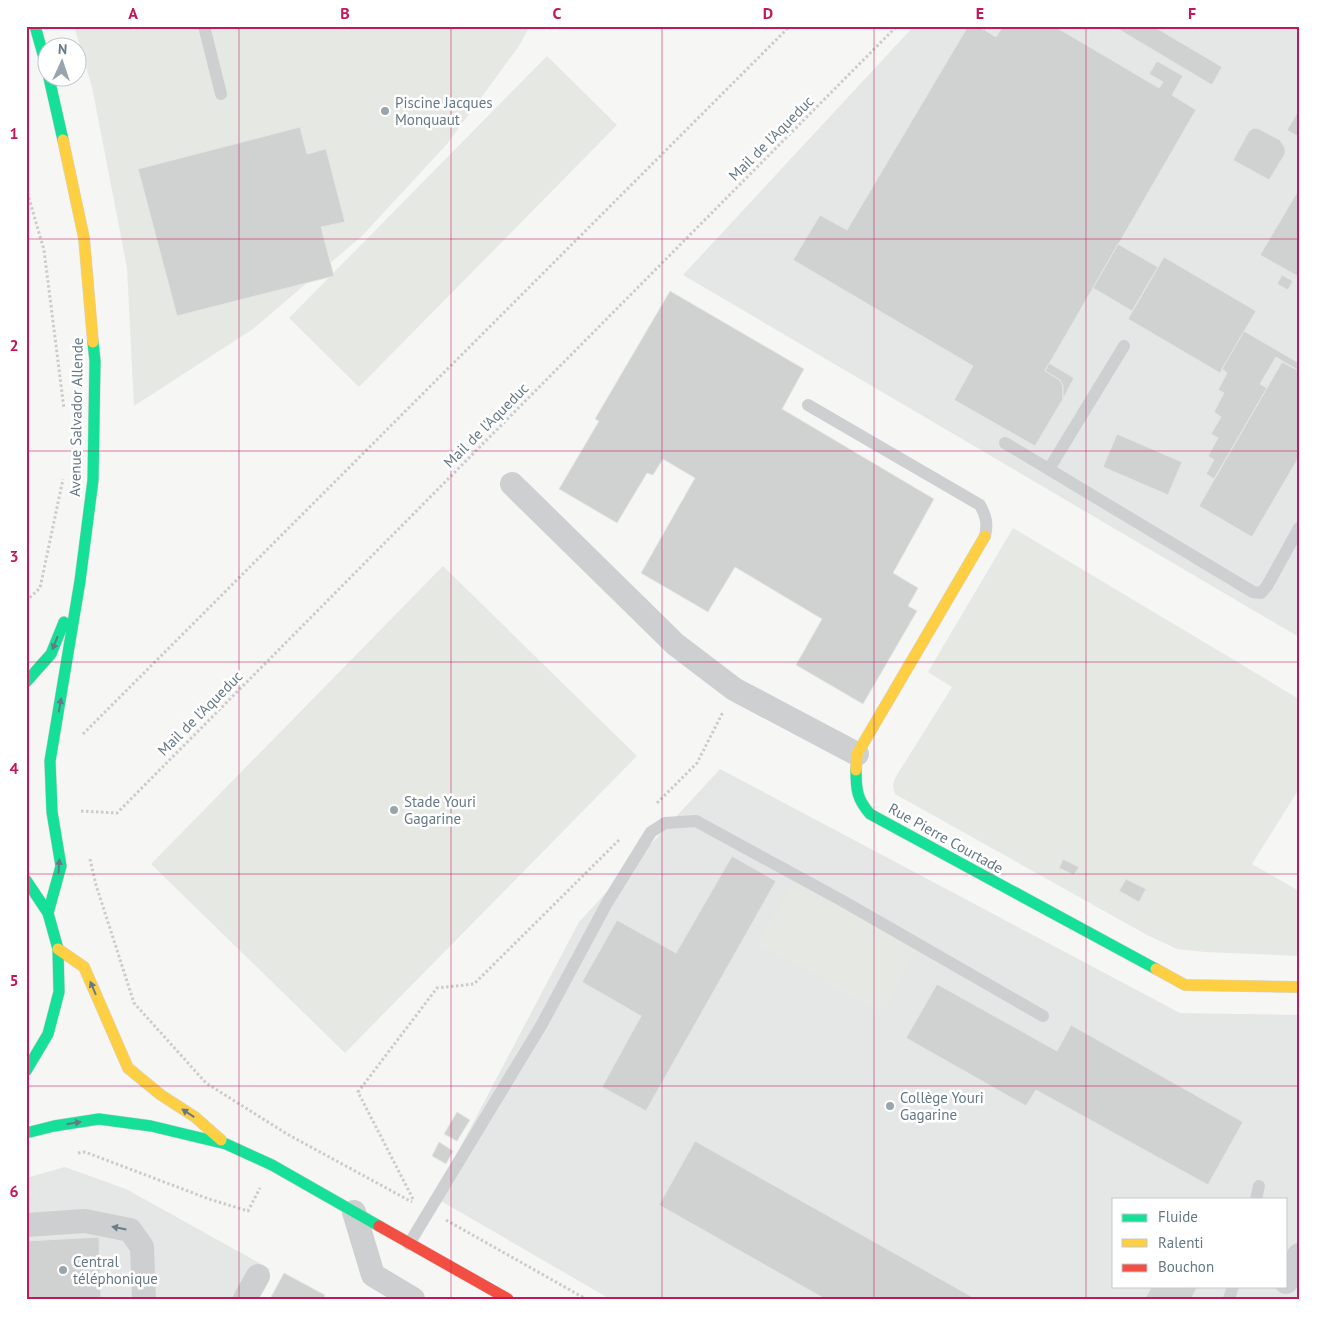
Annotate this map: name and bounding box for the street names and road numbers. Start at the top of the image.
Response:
street label: Mail de l'Aqueduc [725,91,818,184]
street label: Avenue Salvador Allende [65,337,87,497]
street label: Mail de l'Aqueduc [440,378,533,471]
street label: Mail de l'Aqueduc [154,666,247,759]
street label: Rue Pierre Courtade [885,799,1007,877]

